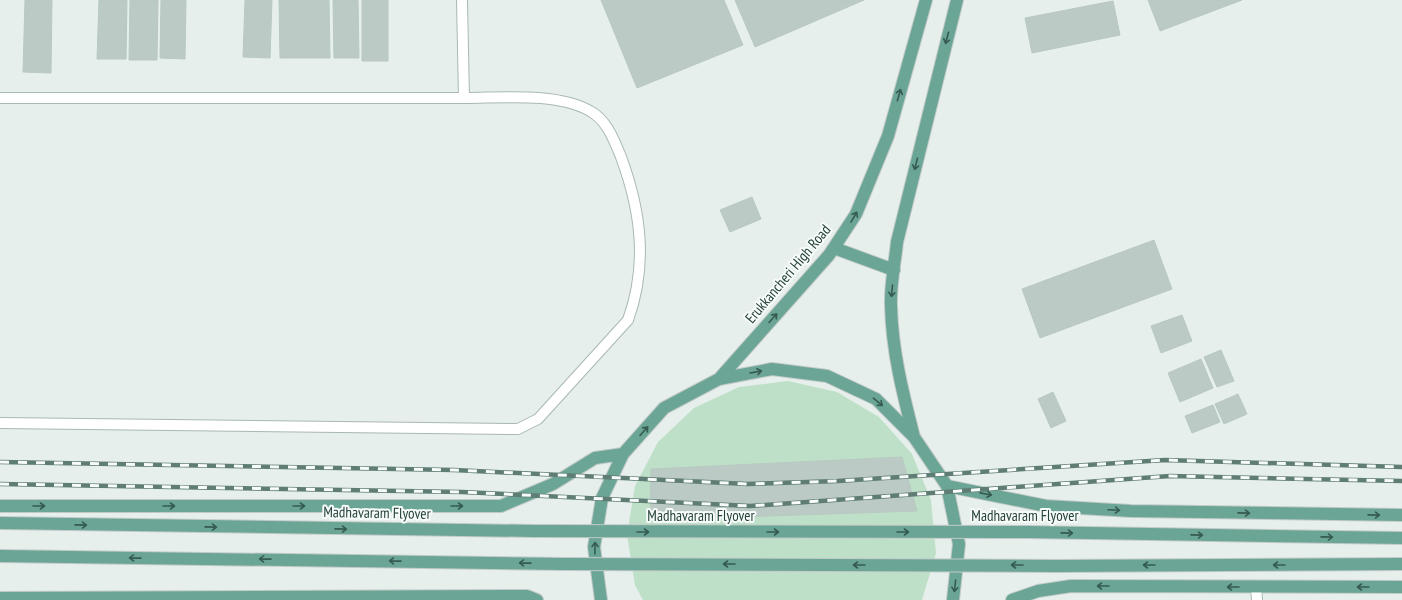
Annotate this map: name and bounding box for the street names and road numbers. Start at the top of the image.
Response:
street label: Erukkancheri High Road [741,220,834,327]
street label: Madhavaram Flyover [323,502,432,523]
street label: Madhavaram Flyover [647,506,756,525]
street label: Madhavaram Flyover [971,506,1080,525]

